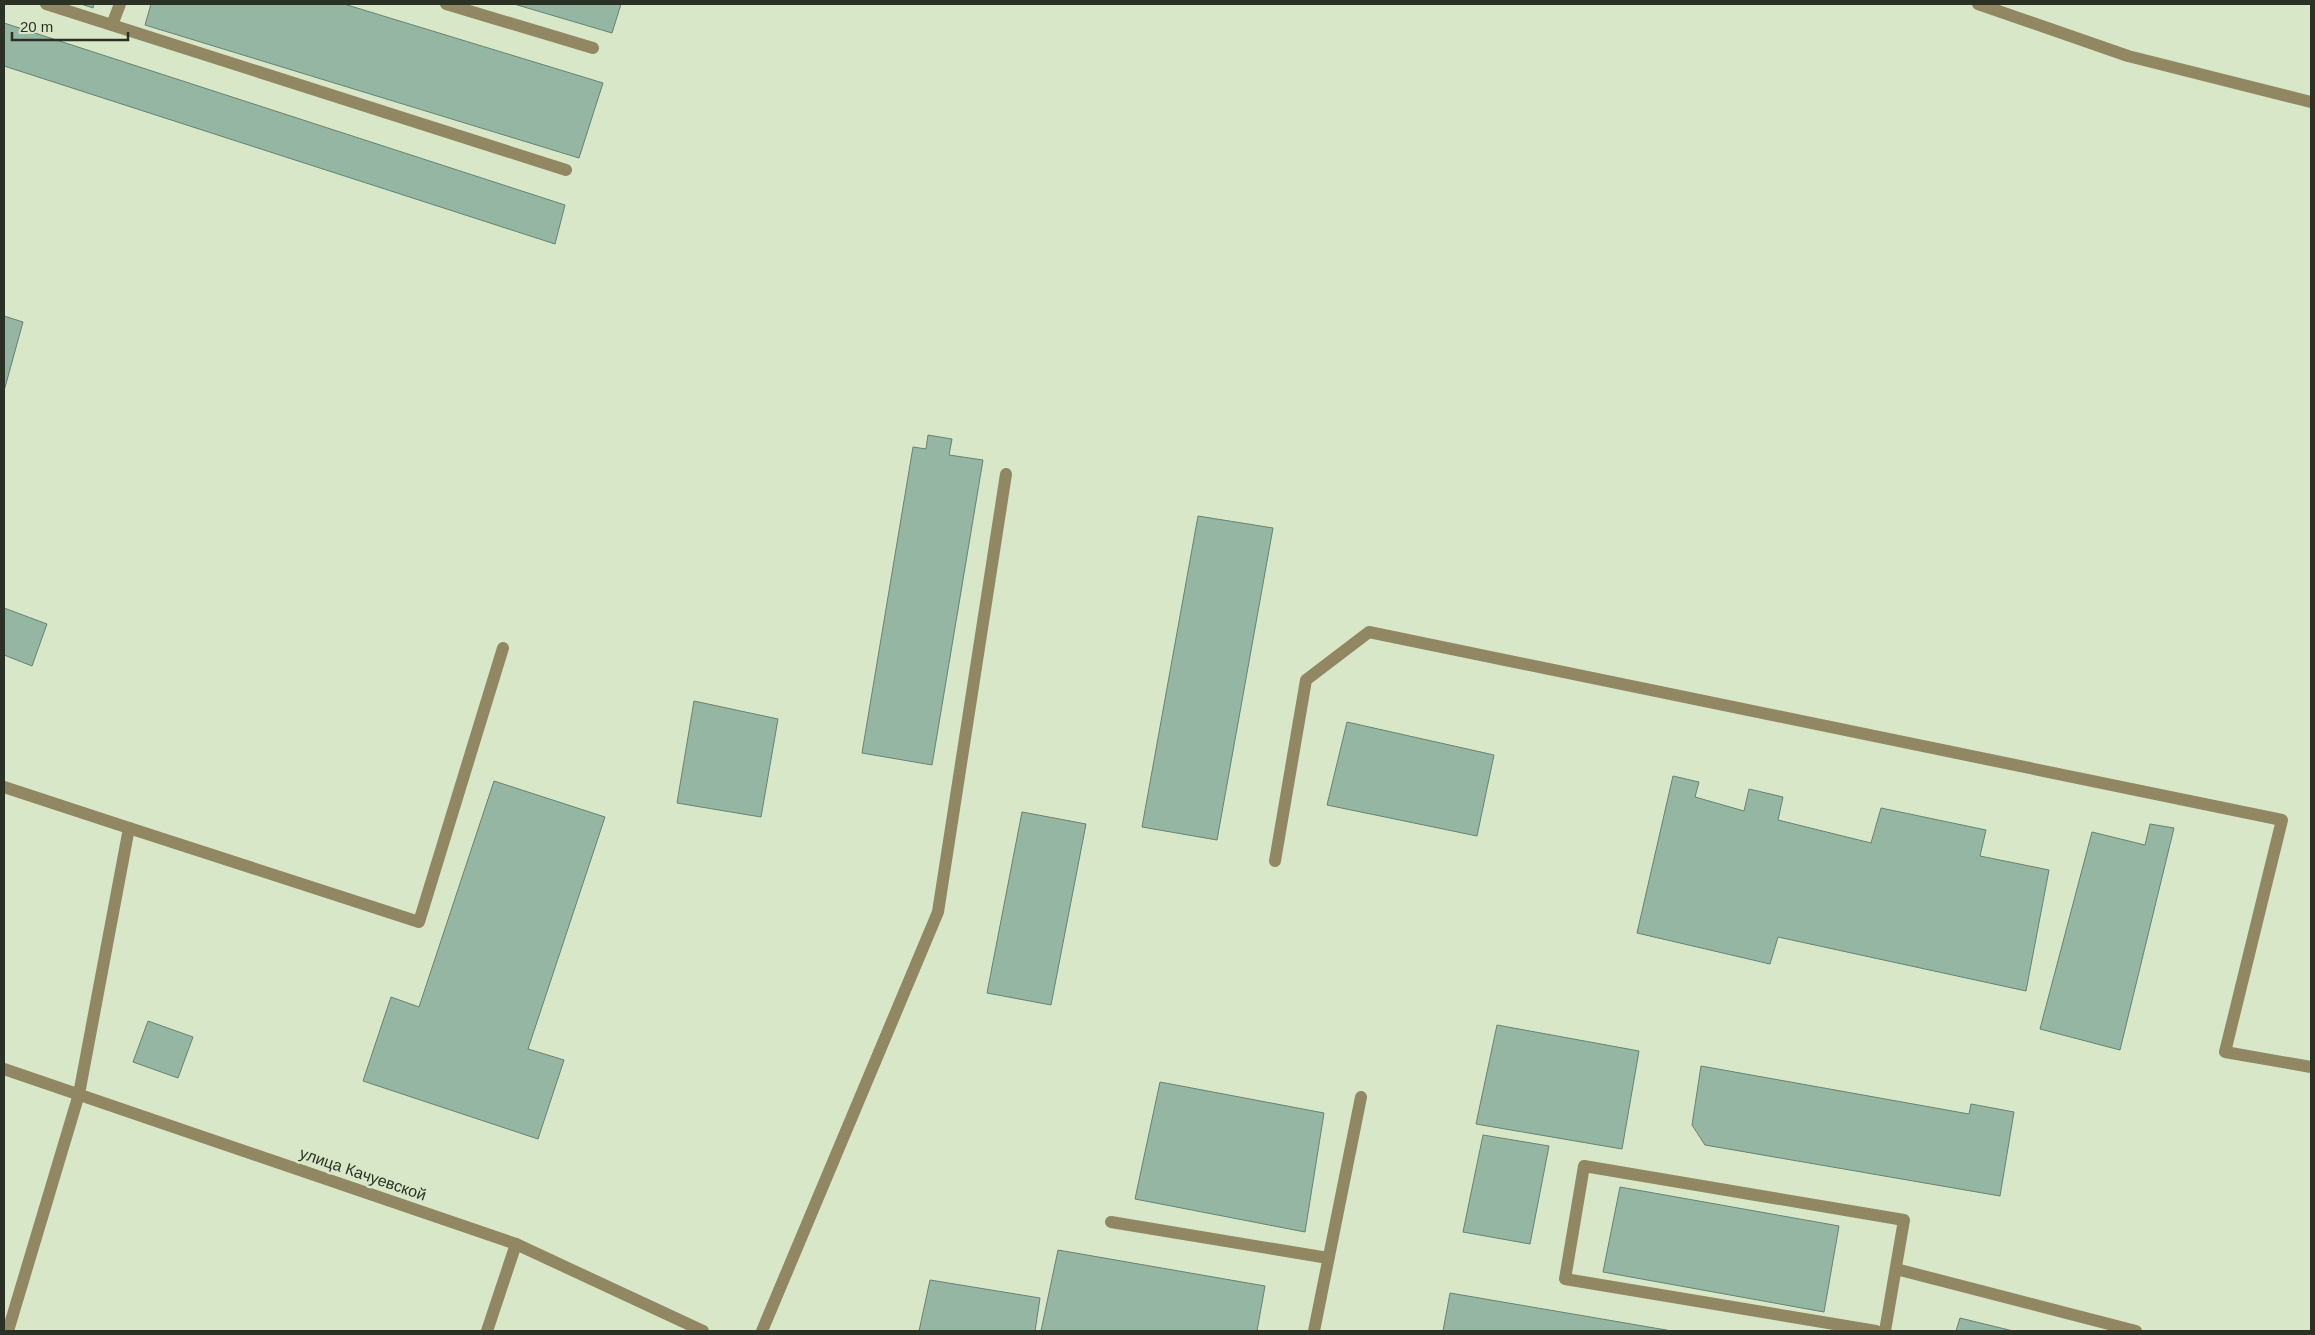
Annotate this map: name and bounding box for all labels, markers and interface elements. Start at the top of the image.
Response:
scale bar [12,10,129,42]
text: 20 m [20,18,53,35]
street label: улица Качуевской [298,1144,428,1204]

